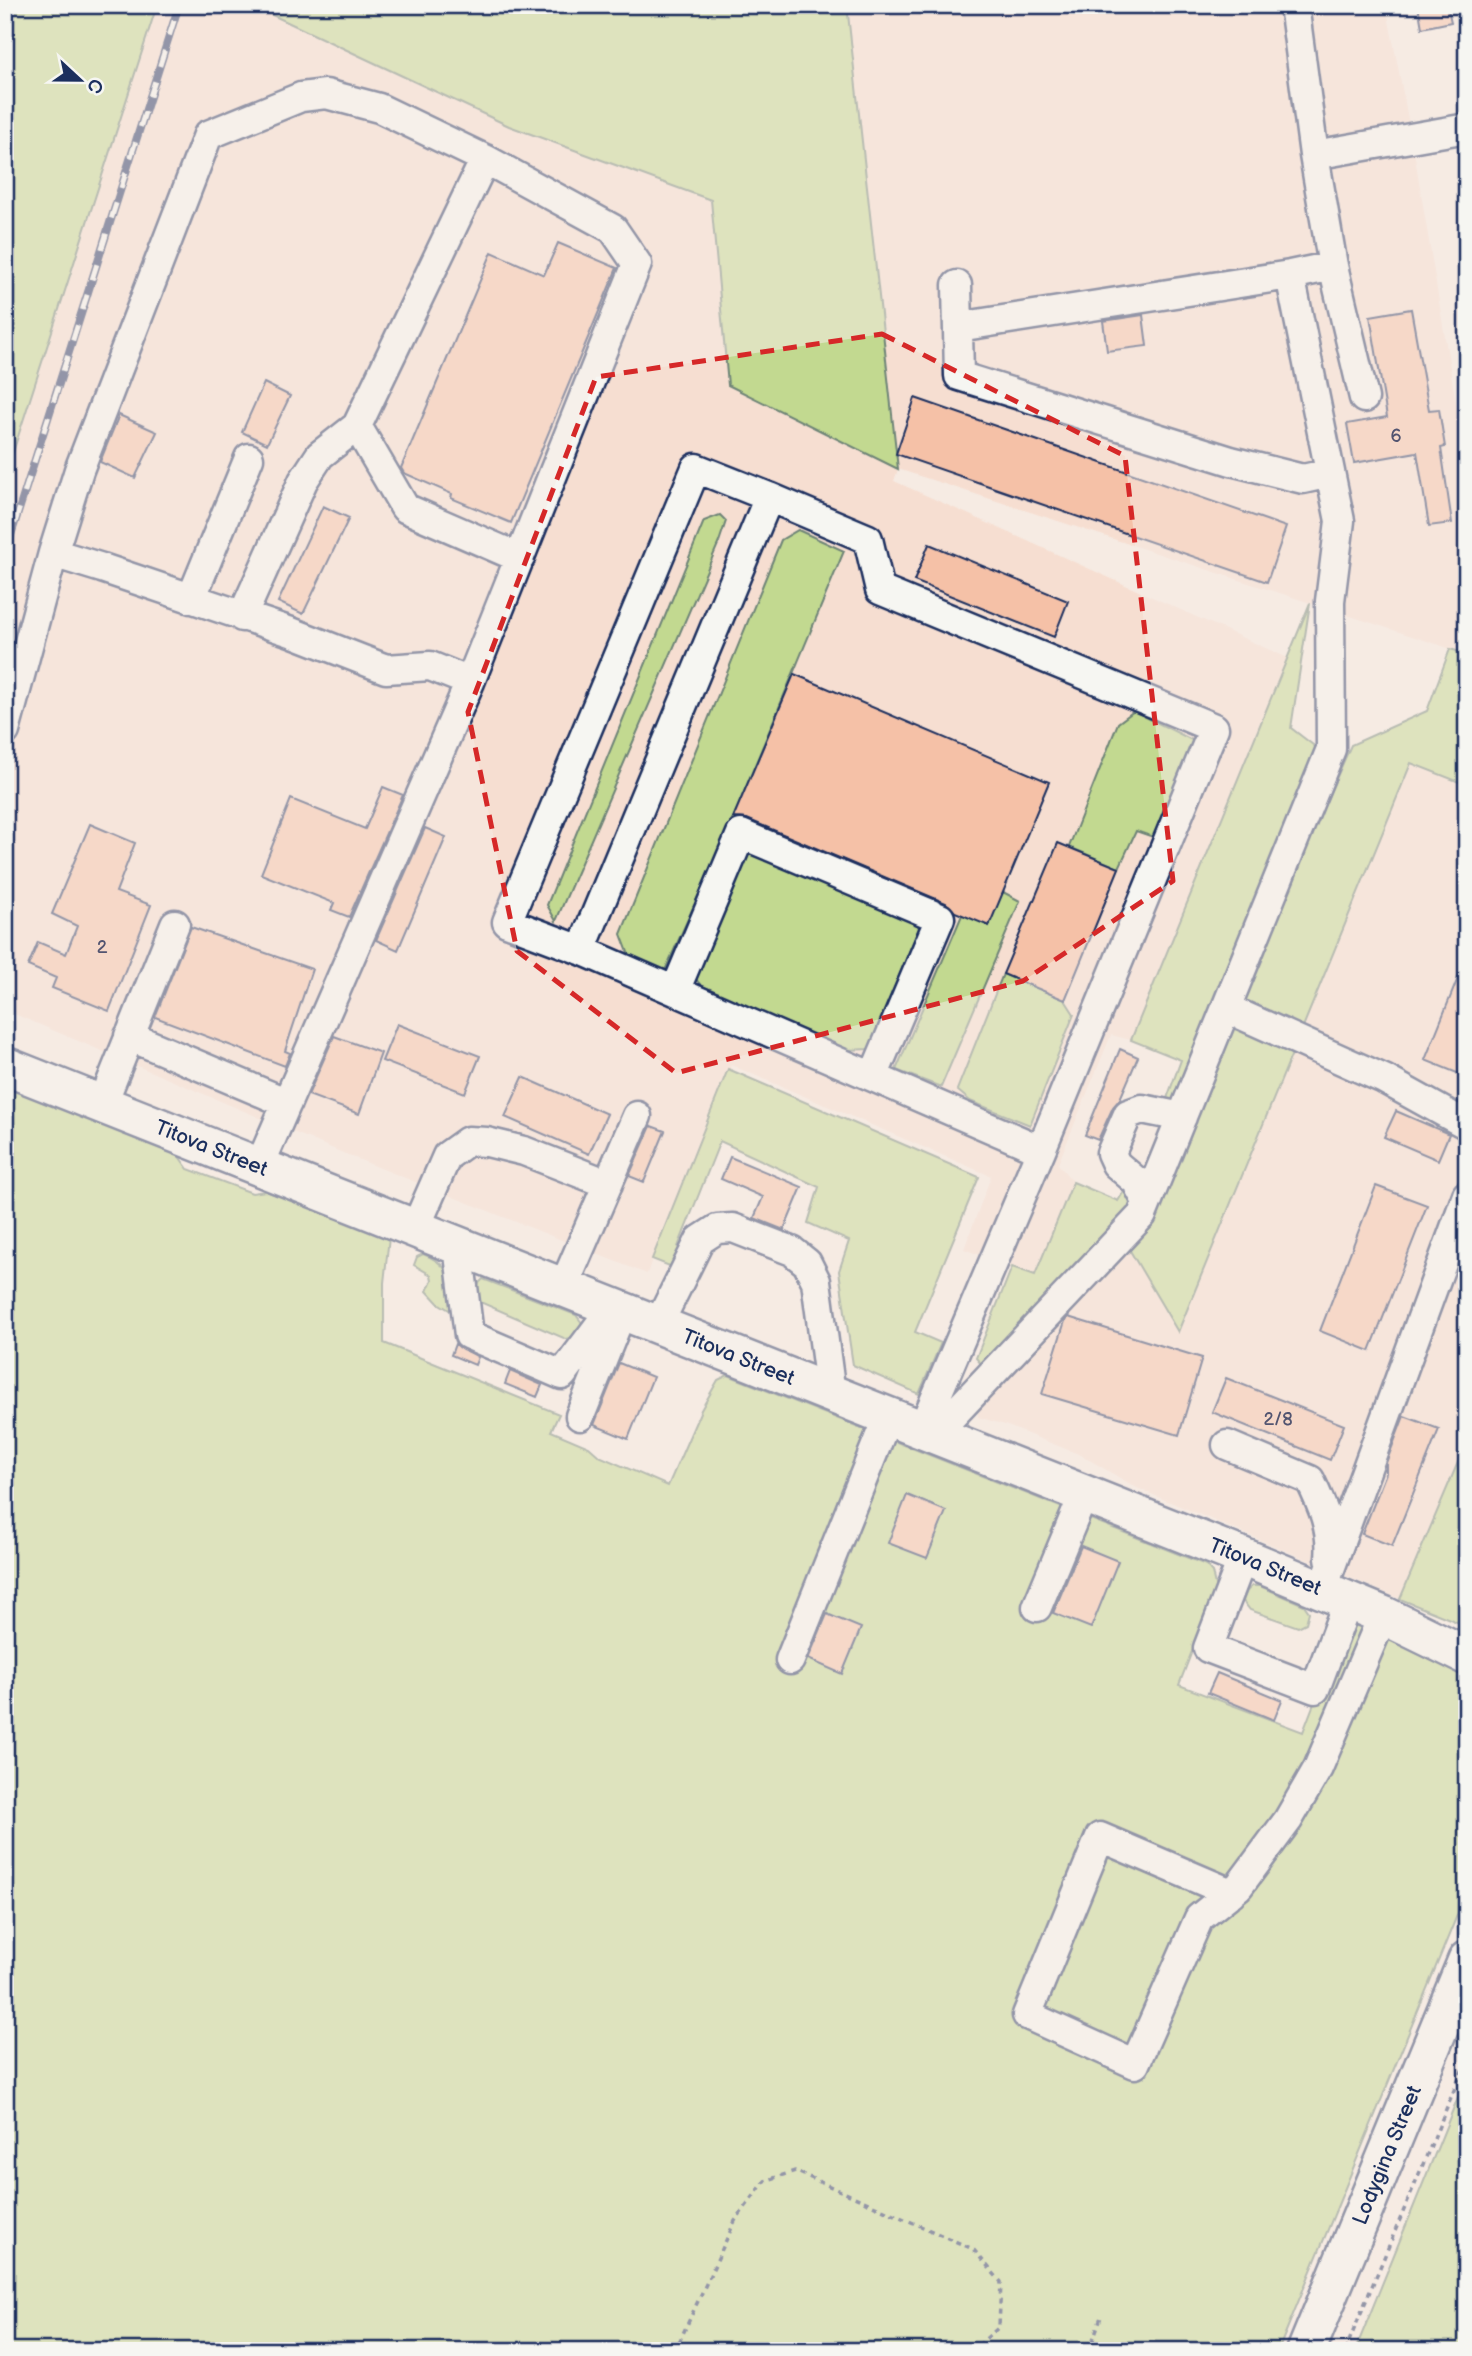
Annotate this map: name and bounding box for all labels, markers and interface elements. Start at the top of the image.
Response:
north arrow [46,46,116,116]
text: С [81,75,108,96]
house number: 6 [1391,426,1402,447]
house number: 2 [97,937,108,958]
street label: Titova Street [151,1115,272,1182]
street label: Titova Street [678,1324,799,1391]
house number: 2/8 [1263,1409,1293,1430]
street label: Titova Street [1205,1533,1325,1601]
street label: Lodygina Street [1347,2081,1427,2228]

